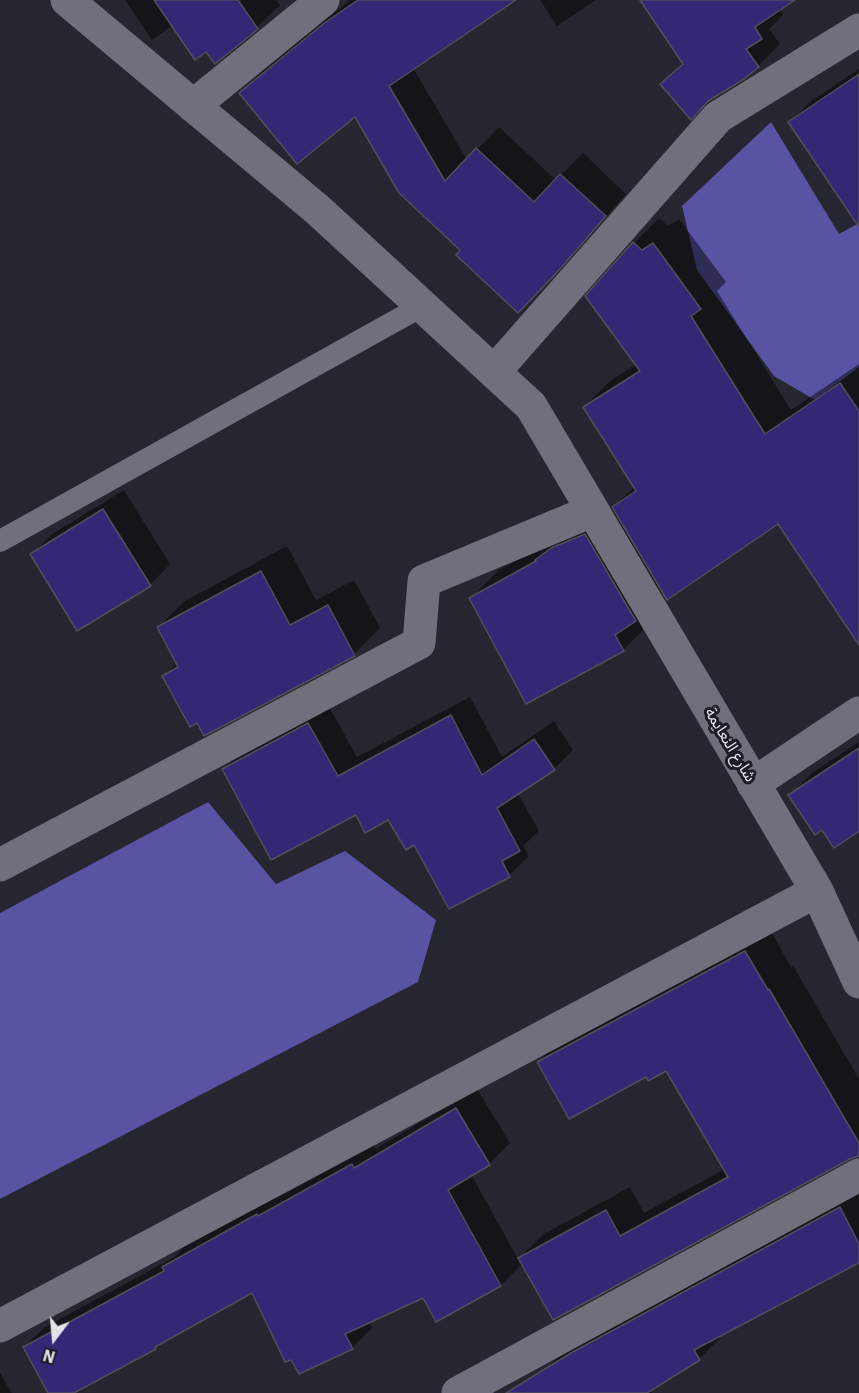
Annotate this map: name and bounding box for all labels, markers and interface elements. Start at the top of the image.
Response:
street label: شارع النعايمة [700,704,760,786]
north arrow [24,1309,84,1369]
text: N [41,1345,57,1368]

